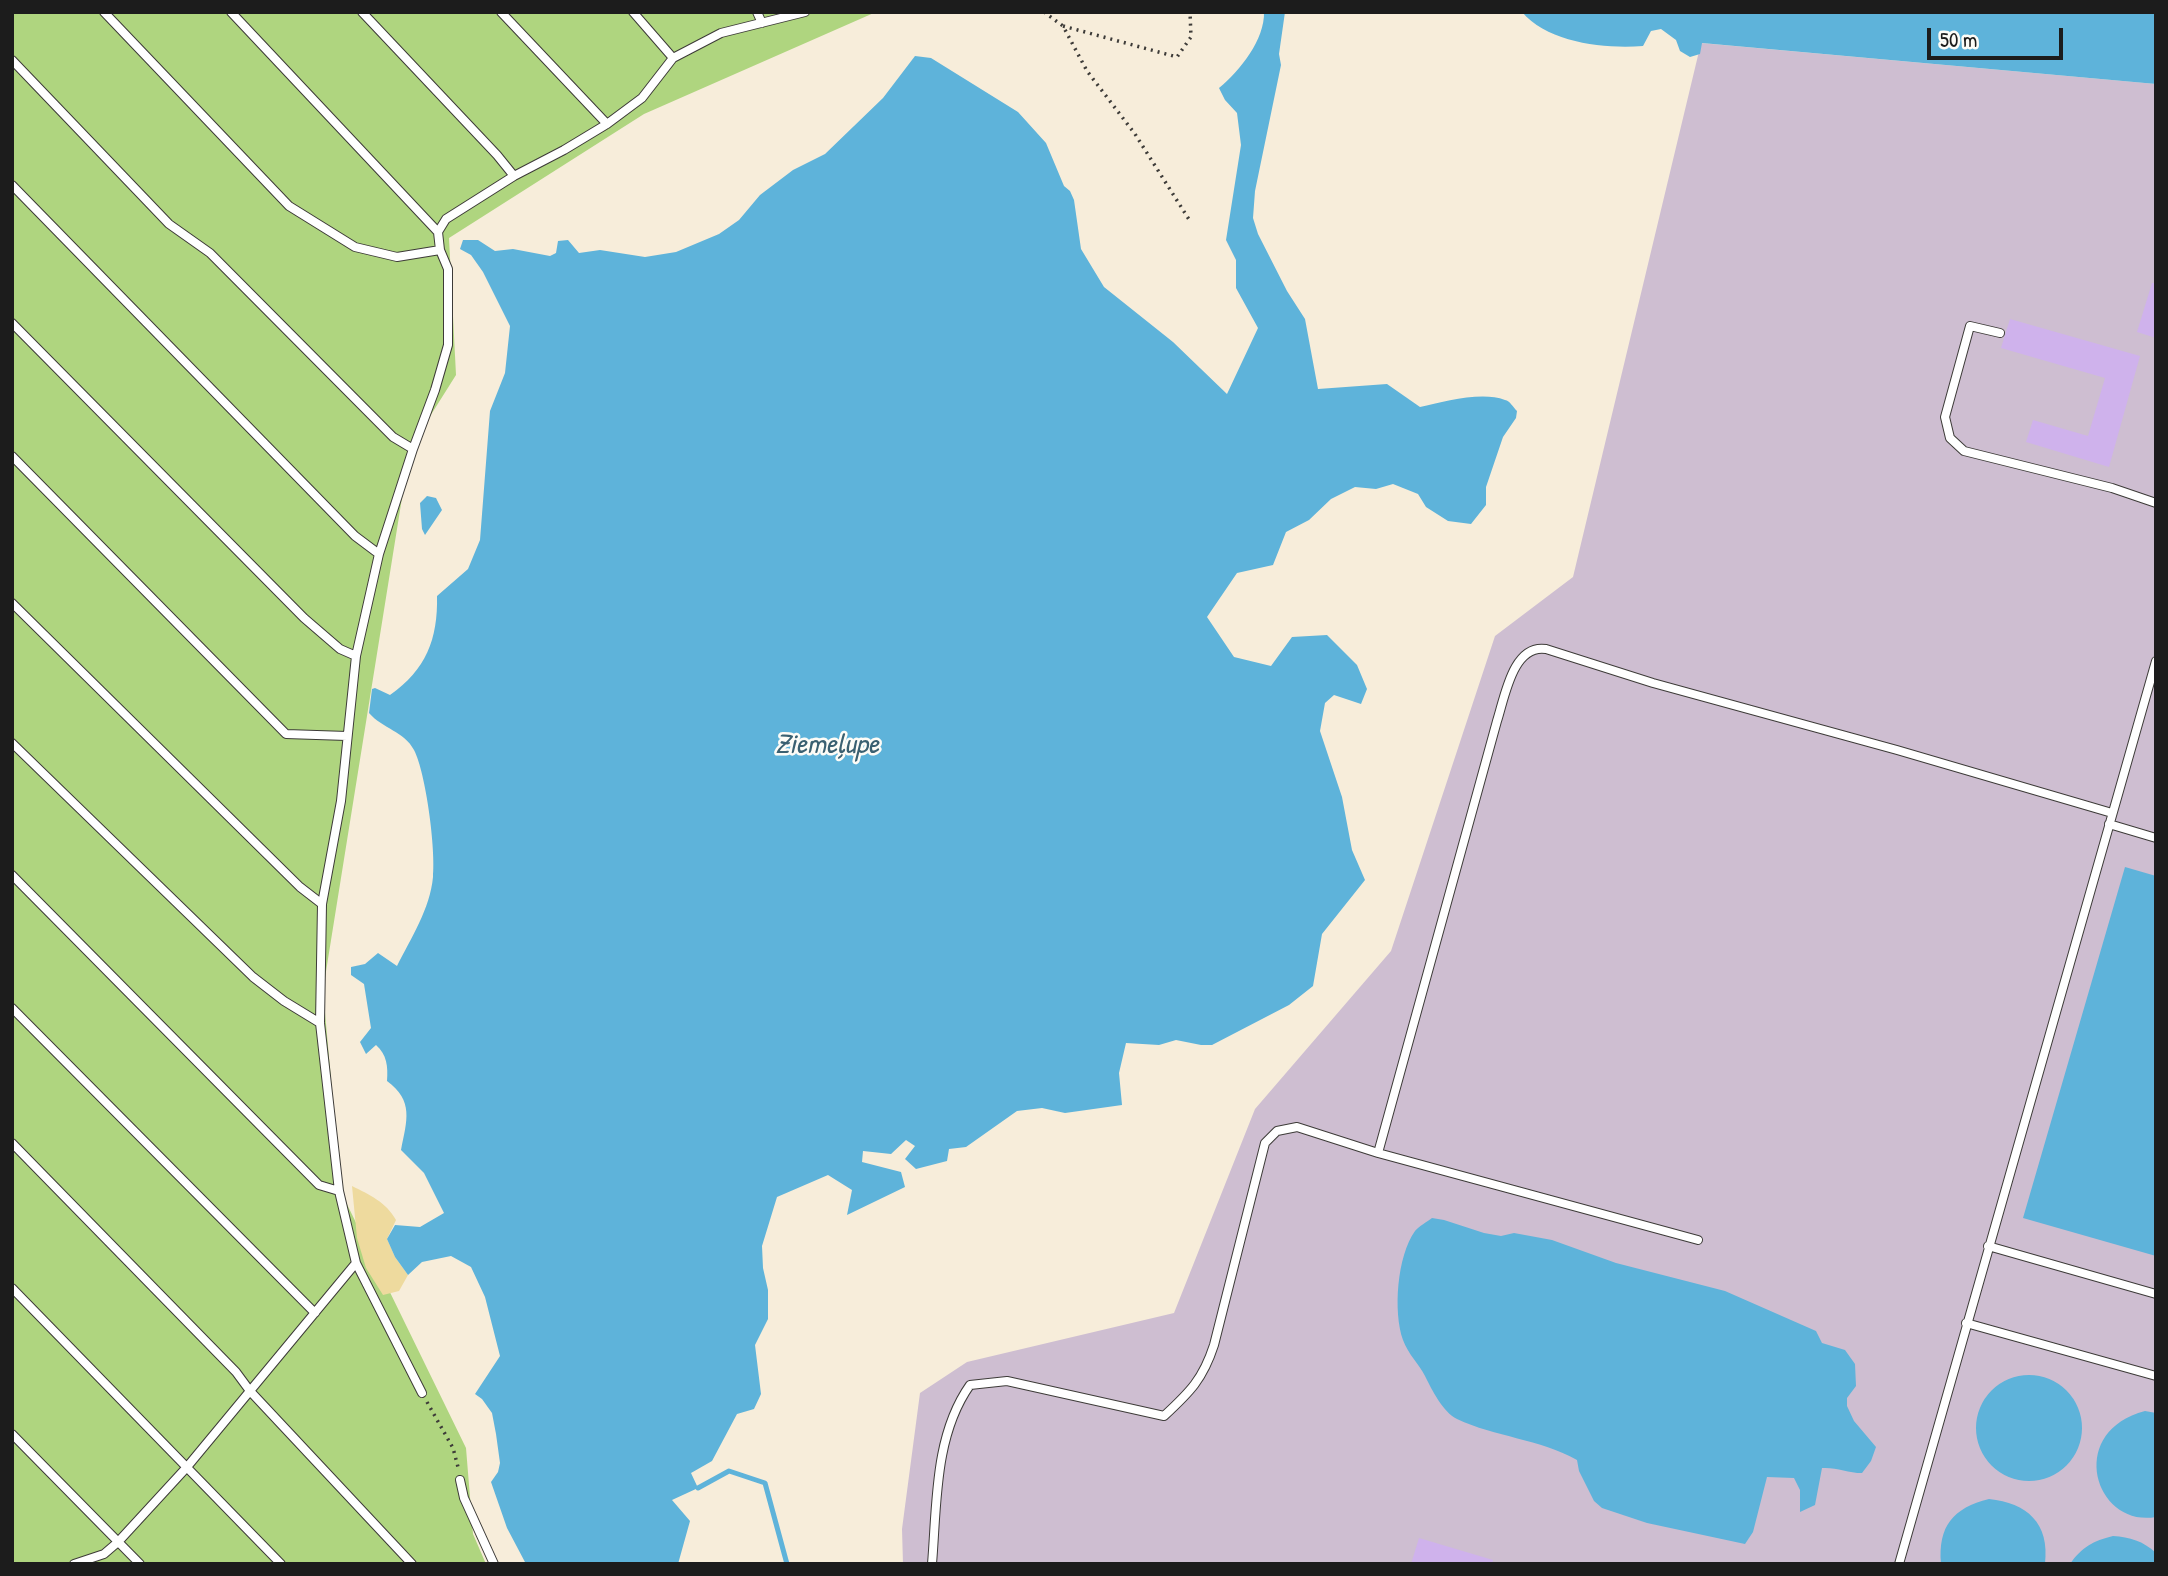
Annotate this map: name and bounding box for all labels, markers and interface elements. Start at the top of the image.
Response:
scale bar [1930,14,2066,58]
text: 50 m [1940,25,1977,54]
water label: Ziemeļupe [775,729,879,763]

